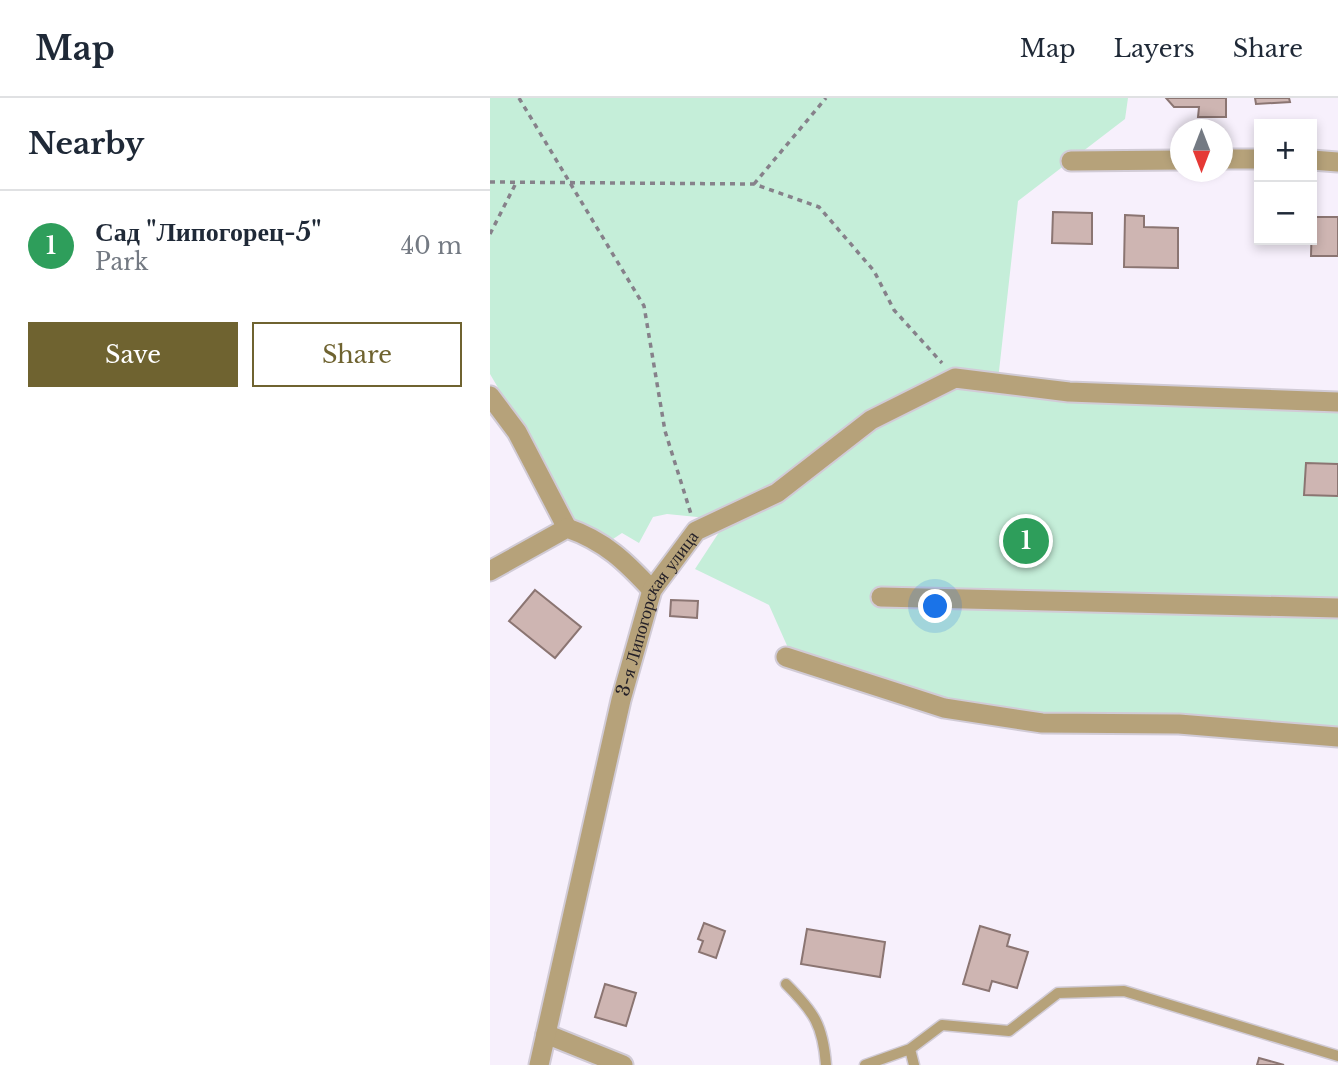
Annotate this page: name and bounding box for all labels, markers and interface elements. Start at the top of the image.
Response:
text: Map [35,28,115,69]
text: Map [1020,34,1076,63]
text: Layers [1114,34,1195,63]
text: Share [1233,34,1303,63]
north arrow [1170,119,1233,182]
map controls [1254,119,1317,245]
button: + [1254,119,1317,182]
text: Nearby [28,125,144,162]
button: − [1254,182,1317,245]
text: Сад "Липогорец-5" [95,216,322,248]
text: 1 [46,232,56,260]
text: 40 m [401,232,462,260]
text: Park [95,248,148,276]
button: Save [28,322,238,387]
button: Share [252,322,462,387]
pin: 1 [1003,515,1049,567]
street label: 3-я Липогорская улица [612,527,703,699]
your location [918,589,952,623]

